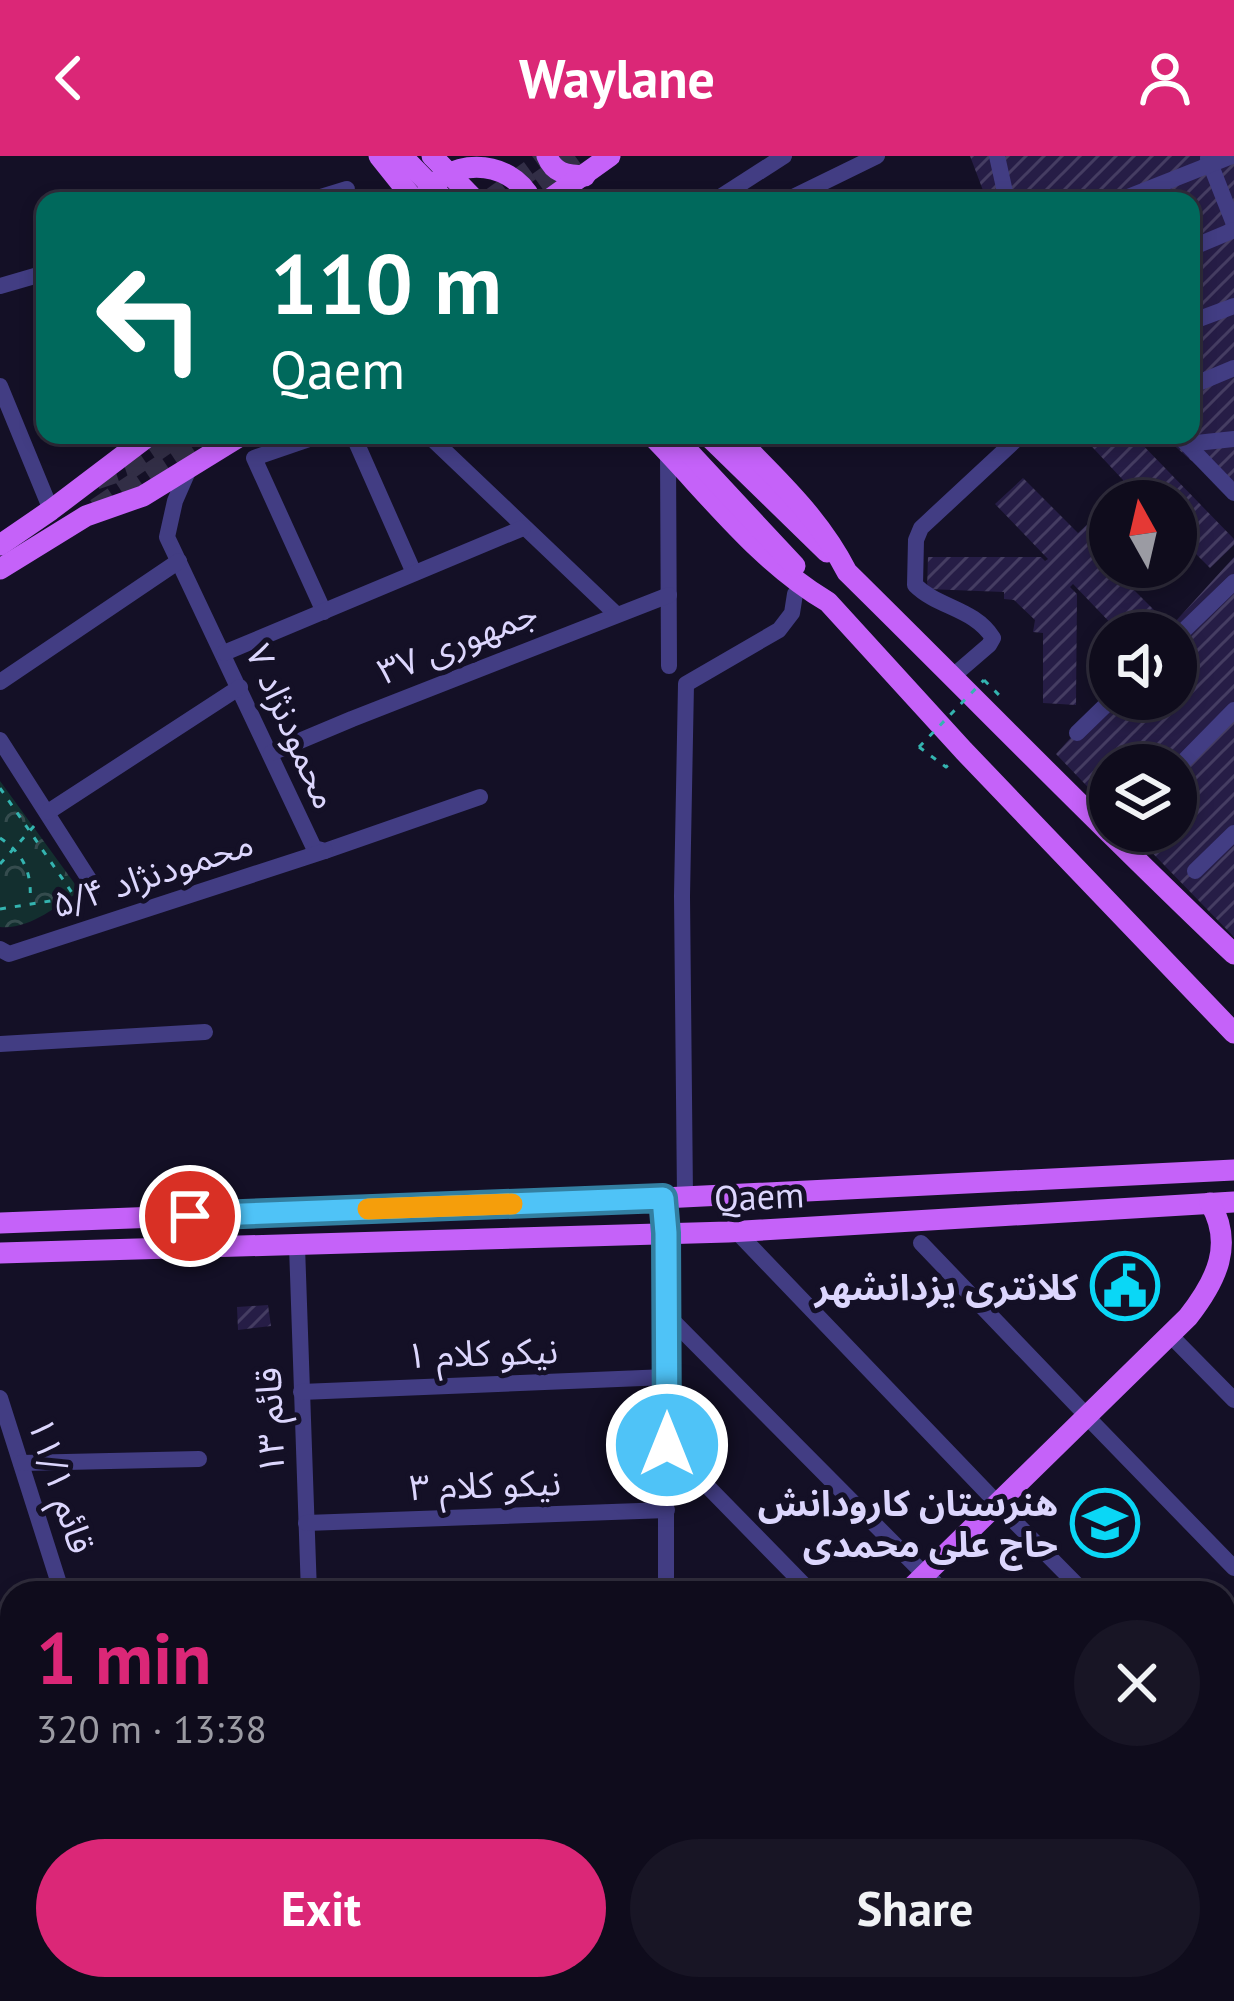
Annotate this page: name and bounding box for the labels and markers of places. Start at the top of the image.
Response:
pin [139,1165,241,1267]
public building icon: کلانتری یزدانشهر [1090,1251,1160,1321]
place label: کلانتری یزدانشهر [813,1263,1079,1310]
place label: هنرستان کارودانش حاج علی محمدی [758,1479,1058,1571]
school or university icon: هنرستان کارودانش حاج علی محمدی [1070,1488,1140,1558]

